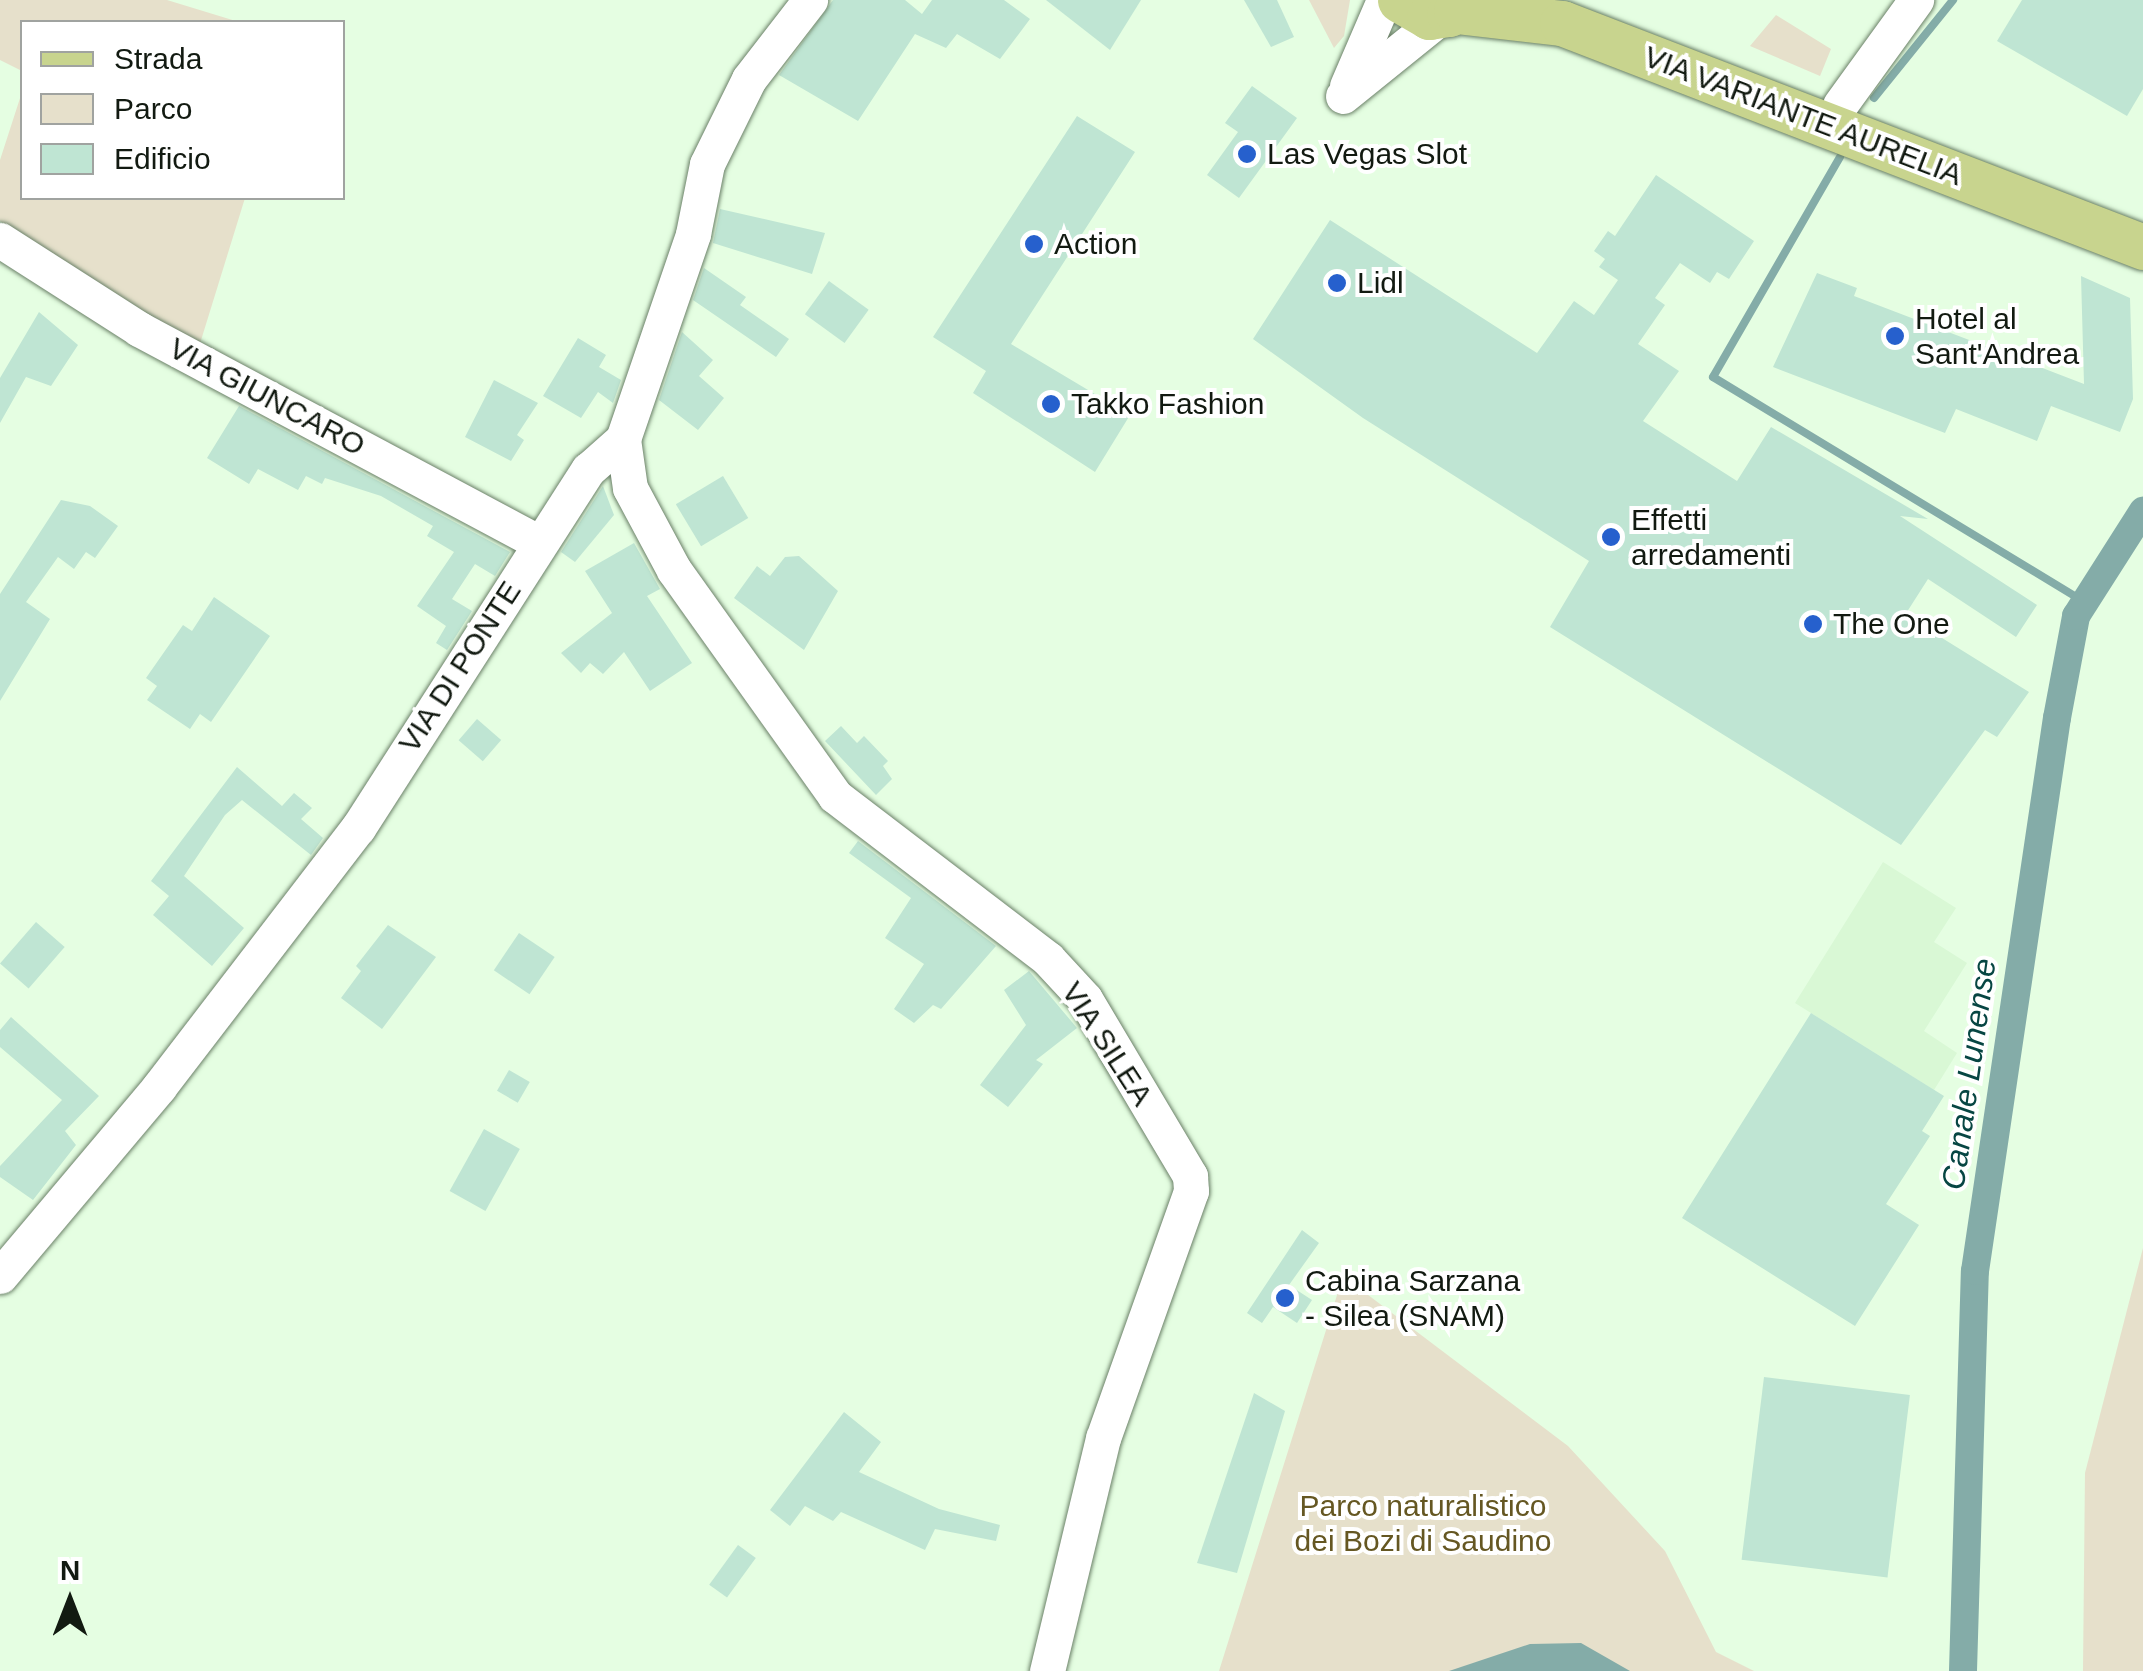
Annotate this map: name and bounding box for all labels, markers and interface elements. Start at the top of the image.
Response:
legend [20,20,345,200]
street label: VIA VARIANTE AURELIA [1637,38,1969,194]
text: Strada [114,42,202,75]
text: Parco [114,92,192,125]
place label: Las Vegas Slot [1267,136,1467,172]
text: Edificio [114,142,211,175]
marker: Las Vegas Slot [1236,143,1258,165]
place label: Action [1054,226,1137,262]
marker: Action [1023,233,1045,255]
place label: Lidl [1357,265,1404,301]
marker: Lidl [1326,272,1348,294]
place label: Hotel al Sant'Andrea [1915,301,2079,372]
marker: Hotel al Sant'Andrea [1884,325,1906,347]
street label: VIA GIUNCARO [162,330,372,464]
place label: Takko Fashion [1071,386,1264,422]
marker: Takko Fashion [1040,393,1062,415]
place label: Effetti arredamenti [1631,502,1791,572]
marker: Effetti arredamenti [1600,526,1622,548]
street label: VIA DI PONTE [391,574,529,760]
place label: The One [1833,606,1950,642]
marker: The One [1802,613,1824,635]
water label: Canale Lunense [1934,956,2004,1192]
street label: VIA SILEA [1053,975,1161,1113]
place label: Cabina Sarzana - Silea (SNAM) [1305,1263,1520,1334]
marker: Cabina Sarzana - Silea (SNAM) [1274,1287,1296,1309]
park label: Parco naturalistico dei Bozi di Saudino [1295,1488,1551,1558]
north arrow [20,1551,120,1651]
text: N [60,1555,80,1586]

